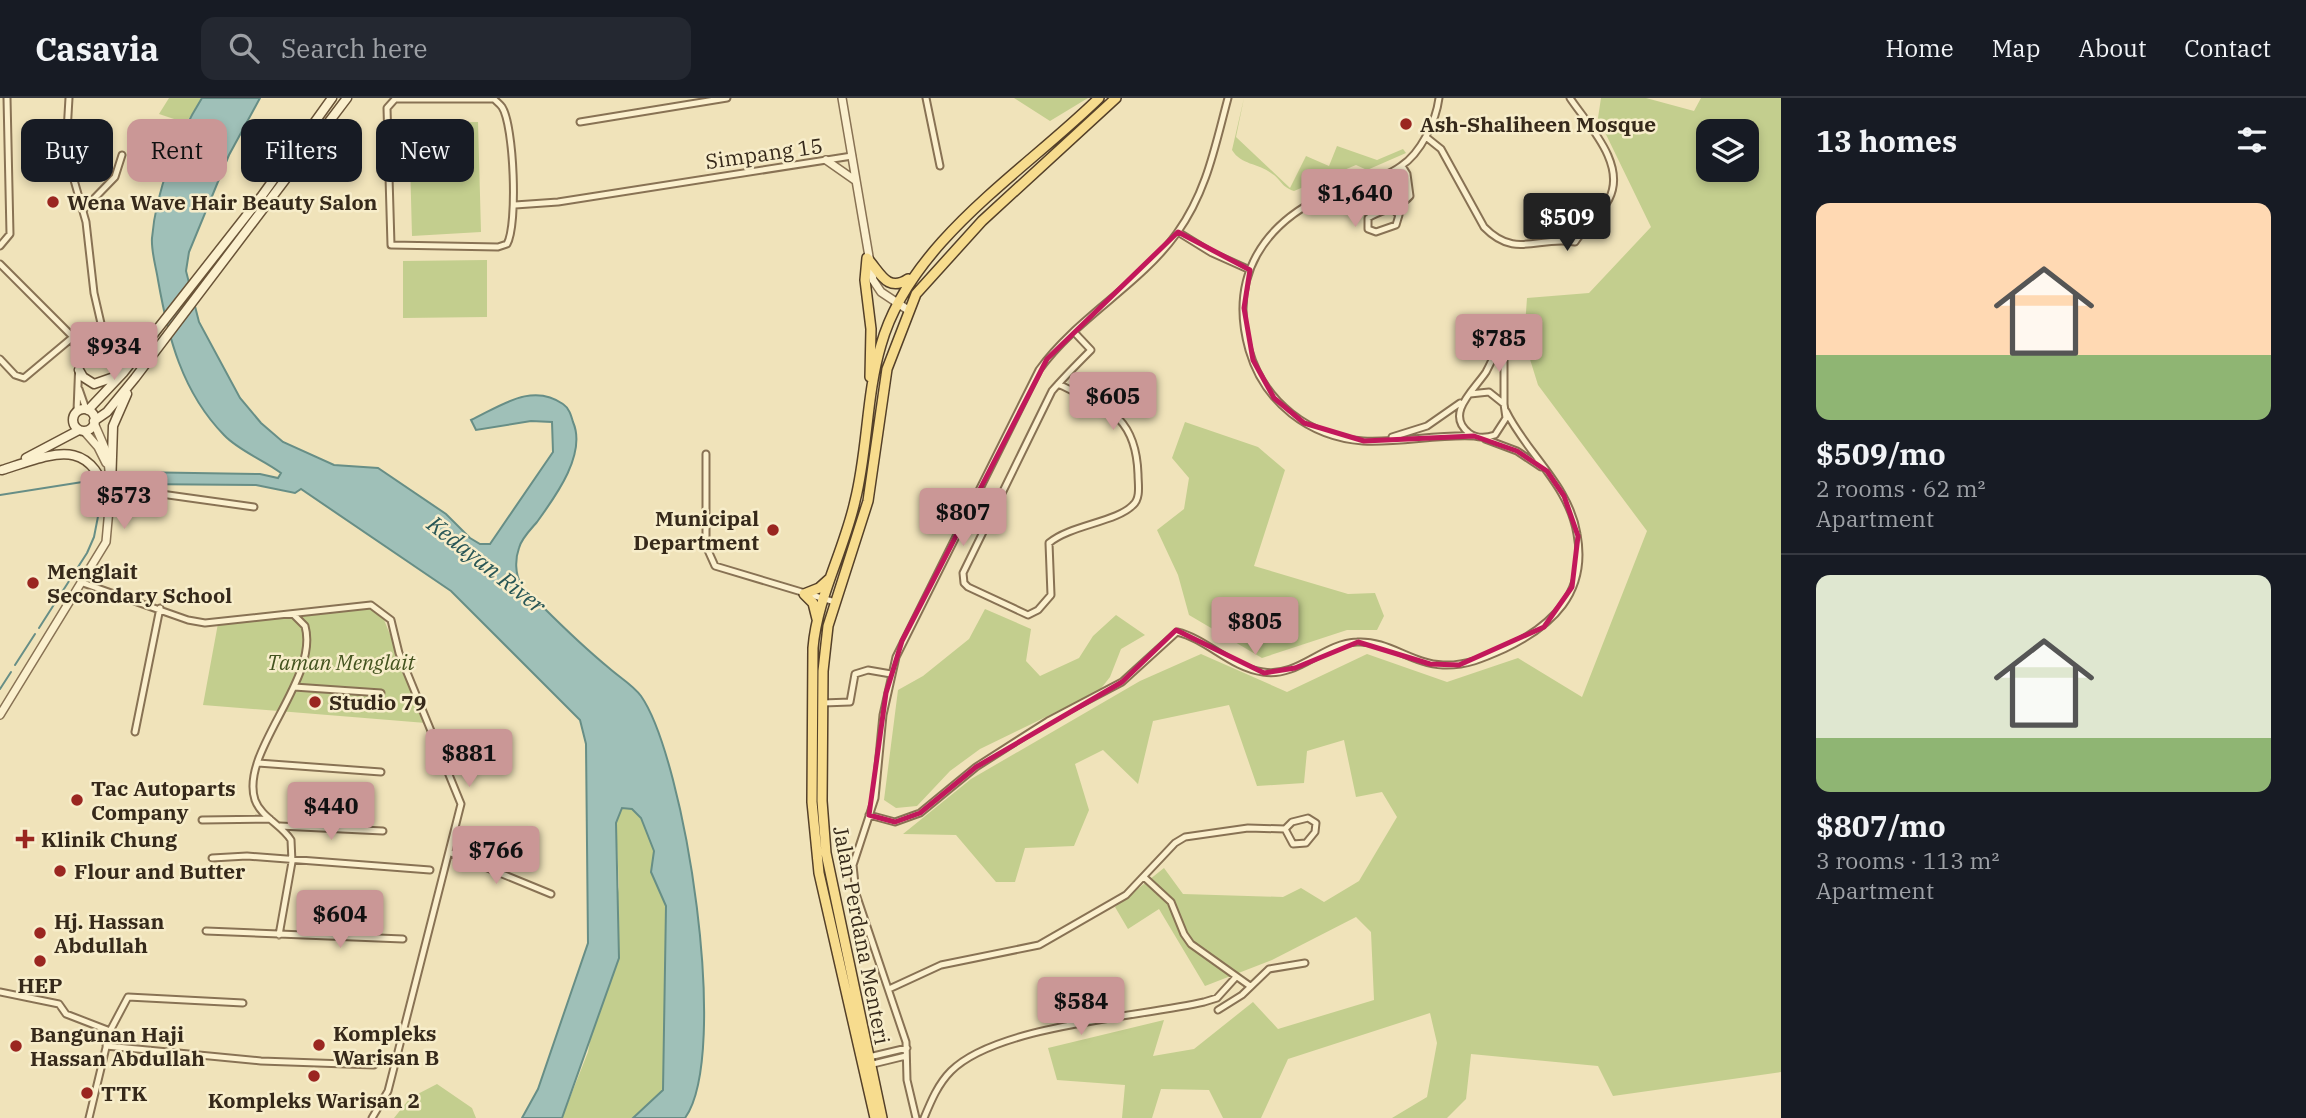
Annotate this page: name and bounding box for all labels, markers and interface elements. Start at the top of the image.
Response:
search box [201,17,691,80]
text: Casavia [35,27,159,70]
icon: search [225,29,263,67]
text: Search here [281,31,427,65]
text: Home [1886,32,1954,64]
text: Map [1992,32,2040,64]
text: About [2078,32,2146,64]
text: Contact [2184,32,2271,64]
place label: Ash-Shaliheen Mosque [1420,110,1656,138]
marker: Ash-Shaliheen Mosque [1398,116,1414,132]
chip: Buy [21,119,113,182]
chip: Rent [127,119,227,182]
chip: Filters [241,119,362,182]
chip: New [376,119,474,182]
map controls [1696,119,1759,182]
button: layers [1696,119,1759,182]
text: 13 homes [1816,121,1957,160]
icon: filters [2233,121,2271,159]
street label: Simpang 15 [703,131,825,175]
pin: $1,640 [1298,170,1412,229]
text: $1,640 [1317,177,1393,207]
place label: Wena Wave Hair Beauty Salon [67,188,378,216]
marker: Wena Wave Hair Beauty Salon [45,194,61,210]
pin: $509 [1526,194,1608,253]
text: $509 [1539,201,1595,231]
icon: home [1981,248,2107,374]
pin: $785 [1458,314,1540,374]
pin: $934 [73,322,155,382]
text: $785 [1471,322,1527,352]
text: $934 [86,330,142,360]
pin: $605 [1072,372,1154,432]
text: $605 [1085,380,1141,410]
text: $509/mo [1816,434,1946,473]
pin: $573 [83,472,165,531]
text: 2 rooms · 62 m² [1816,473,1986,503]
text: $573 [96,479,152,509]
pin: $807 [922,489,1004,548]
text: $807 [935,496,991,526]
text: Apartment [1816,503,1934,533]
place label: Municipal Department [633,504,759,556]
water label: Kedayan River [421,508,553,620]
marker: Municipal Department [765,522,781,538]
place label: Menglait Secondary School [47,557,232,609]
marker: Menglait Secondary School [25,575,41,591]
pin: $805 [1214,598,1296,657]
text: $805 [1227,605,1283,635]
icon: home [1981,620,2107,746]
park label: Taman Menglait [267,648,416,676]
place label: Studio 79 [329,688,426,716]
marker: Studio 79 [307,694,323,710]
pin: $881 [428,730,510,789]
text: $881 [441,737,497,767]
place label: Tac Autoparts Company [91,774,236,826]
pin: $440 [290,782,372,842]
text: $440 [303,790,359,820]
marker: Tac Autoparts Company [69,792,85,808]
text: $807/mo [1816,806,1946,845]
street label: Jalan Perdana Menteri [827,823,897,1047]
place label: Klinik Chung [41,825,178,853]
pin: $766 [455,826,537,886]
marker: Klinik Chung [15,829,35,849]
text: $766 [468,834,524,864]
text: 3 rooms · 113 m² [1816,845,1999,875]
place label: Flour and Butter [74,857,246,885]
marker: Flour and Butter [52,863,68,879]
text: Apartment [1816,875,1934,905]
pin: $604 [299,890,381,950]
text: $604 [312,898,368,928]
place label: Hj. Hassan Abdullah [54,907,164,959]
marker: Hj. Hassan Abdullah [32,925,48,941]
marker: HEP [32,953,48,969]
place label: HEP [17,971,63,999]
pin: $584 [1040,978,1122,1037]
text: $584 [1053,985,1109,1015]
place label: Kompleks Warisan B [333,1019,439,1071]
place label: Bangunan Haji Hassan Abdullah [30,1020,205,1072]
marker: Kompleks Warisan B [311,1037,327,1053]
marker: Bangunan Haji Hassan Abdullah [8,1038,24,1054]
marker: Kompleks Warisan 2 [306,1068,322,1084]
place label: TTK [101,1079,147,1107]
marker: TTK [79,1085,95,1101]
place label: Kompleks Warisan 2 [208,1086,420,1114]

